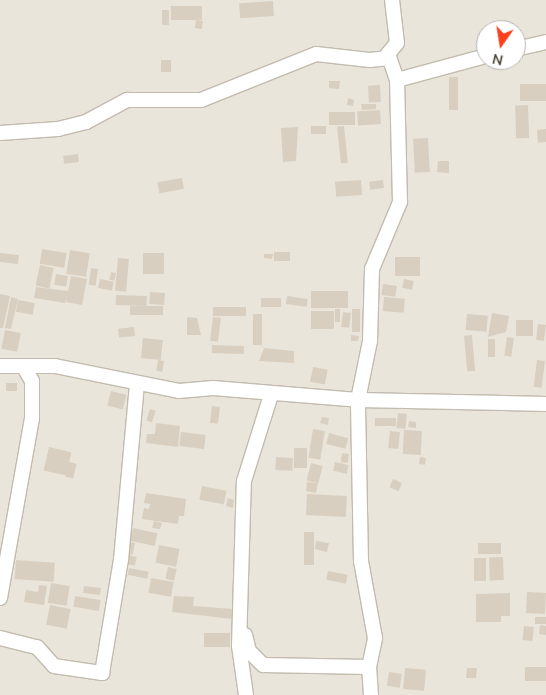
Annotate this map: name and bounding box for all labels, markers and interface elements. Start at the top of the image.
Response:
north arrow [476,20,526,70]
text: N [491,49,505,70]

